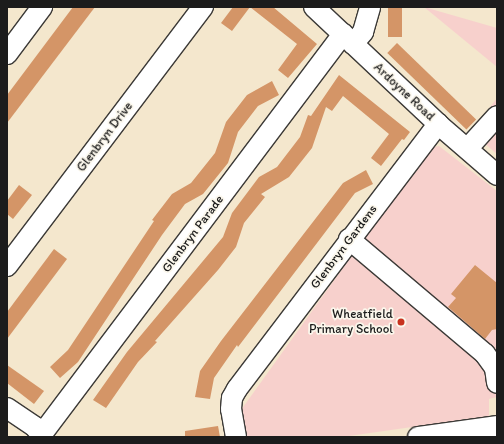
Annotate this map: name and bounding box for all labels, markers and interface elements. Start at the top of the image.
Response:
street label: Ardoyne Road [370,60,438,124]
street label: Glenbryn Drive [74,99,136,175]
street label: Glenbryn Parade [159,192,227,276]
street label: Glenbryn Gardens [307,202,381,292]
place label: Wheatfield Primary School [309,307,393,338]
marker: Wheatfield Primary School [396,317,406,327]

